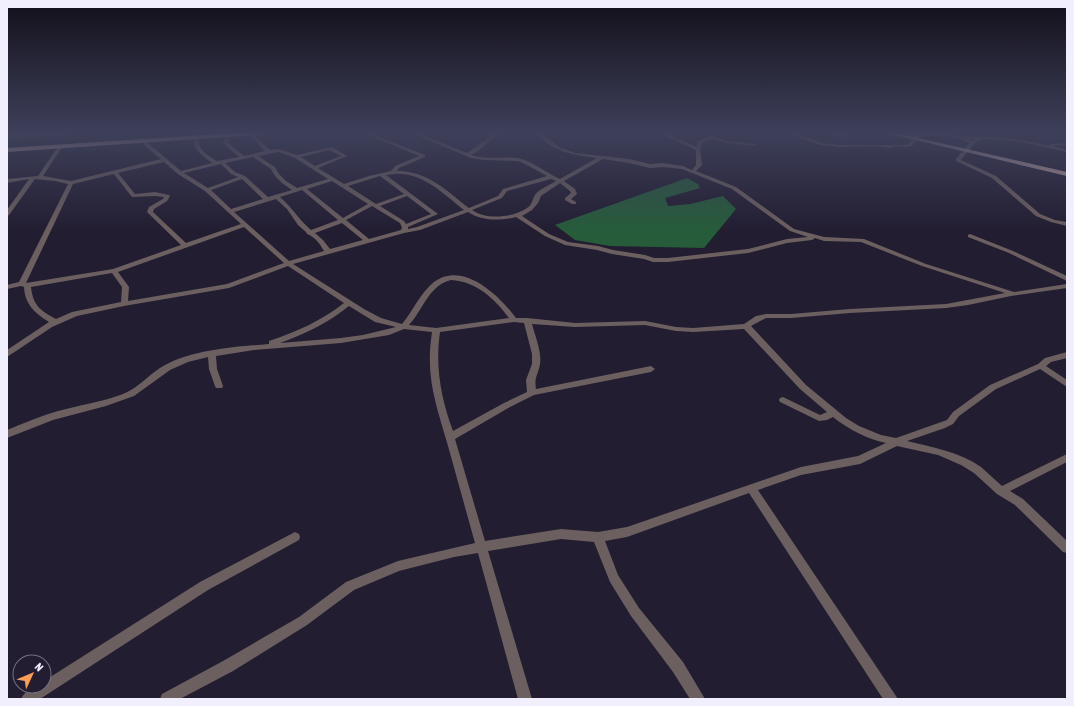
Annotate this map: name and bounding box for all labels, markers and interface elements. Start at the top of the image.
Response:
north arrow [12,654,52,694]
text: N [33,661,46,674]

